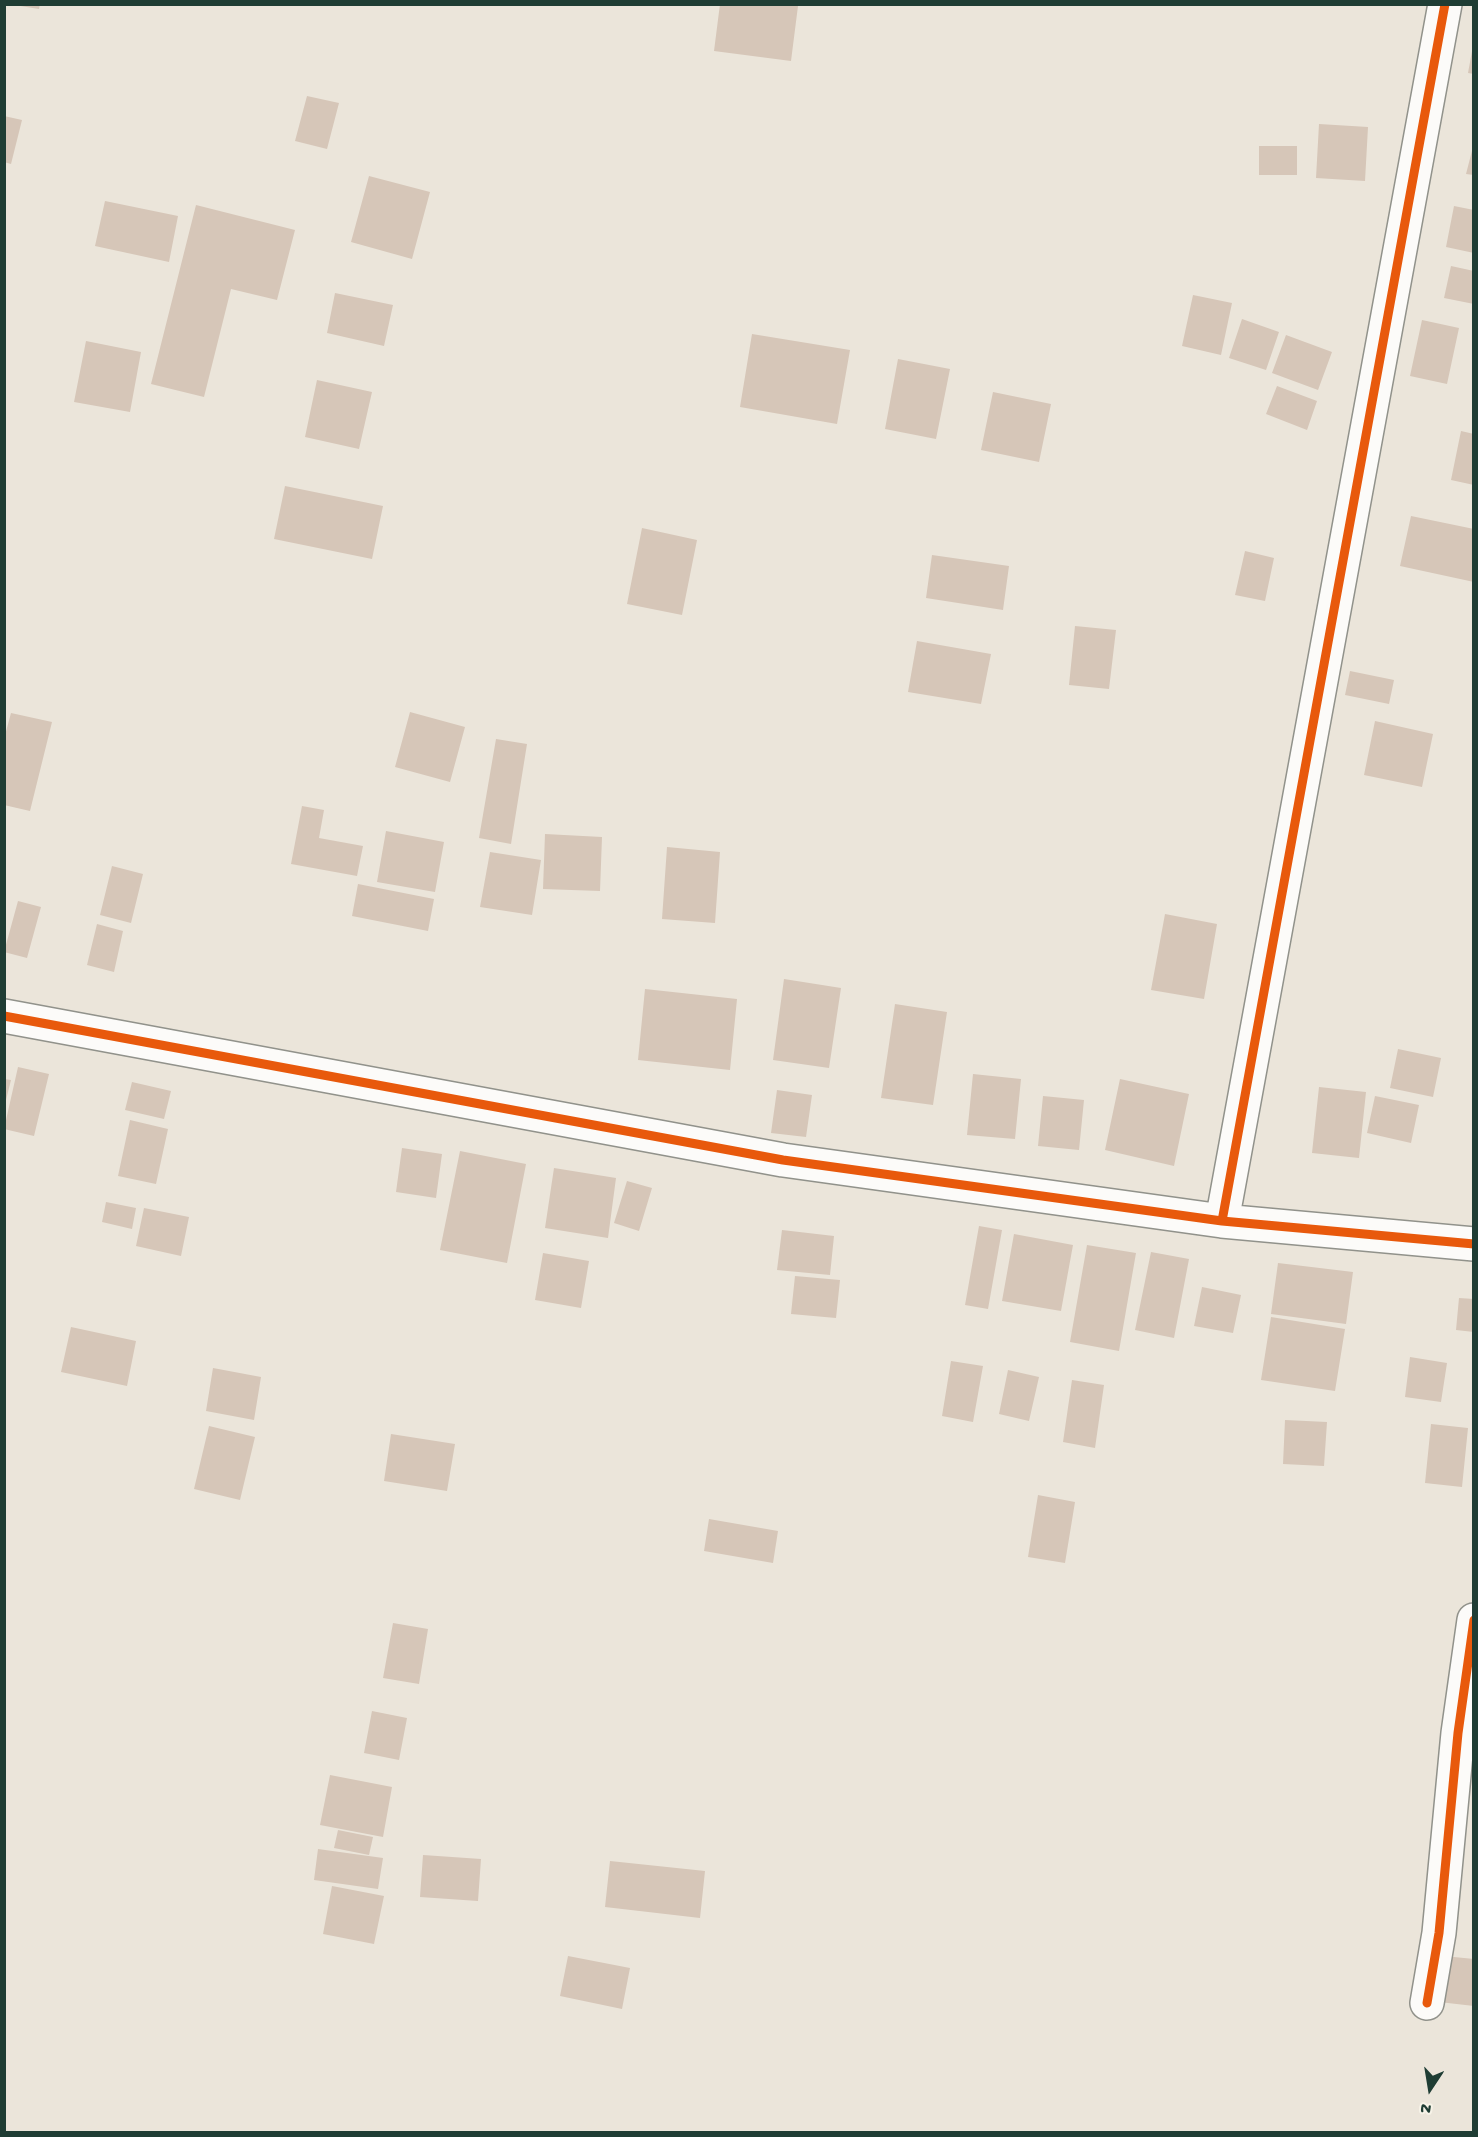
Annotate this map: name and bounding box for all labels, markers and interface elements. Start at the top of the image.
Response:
north arrow [1400,2059,1460,2119]
text: N [1419,2097,1433,2117]

